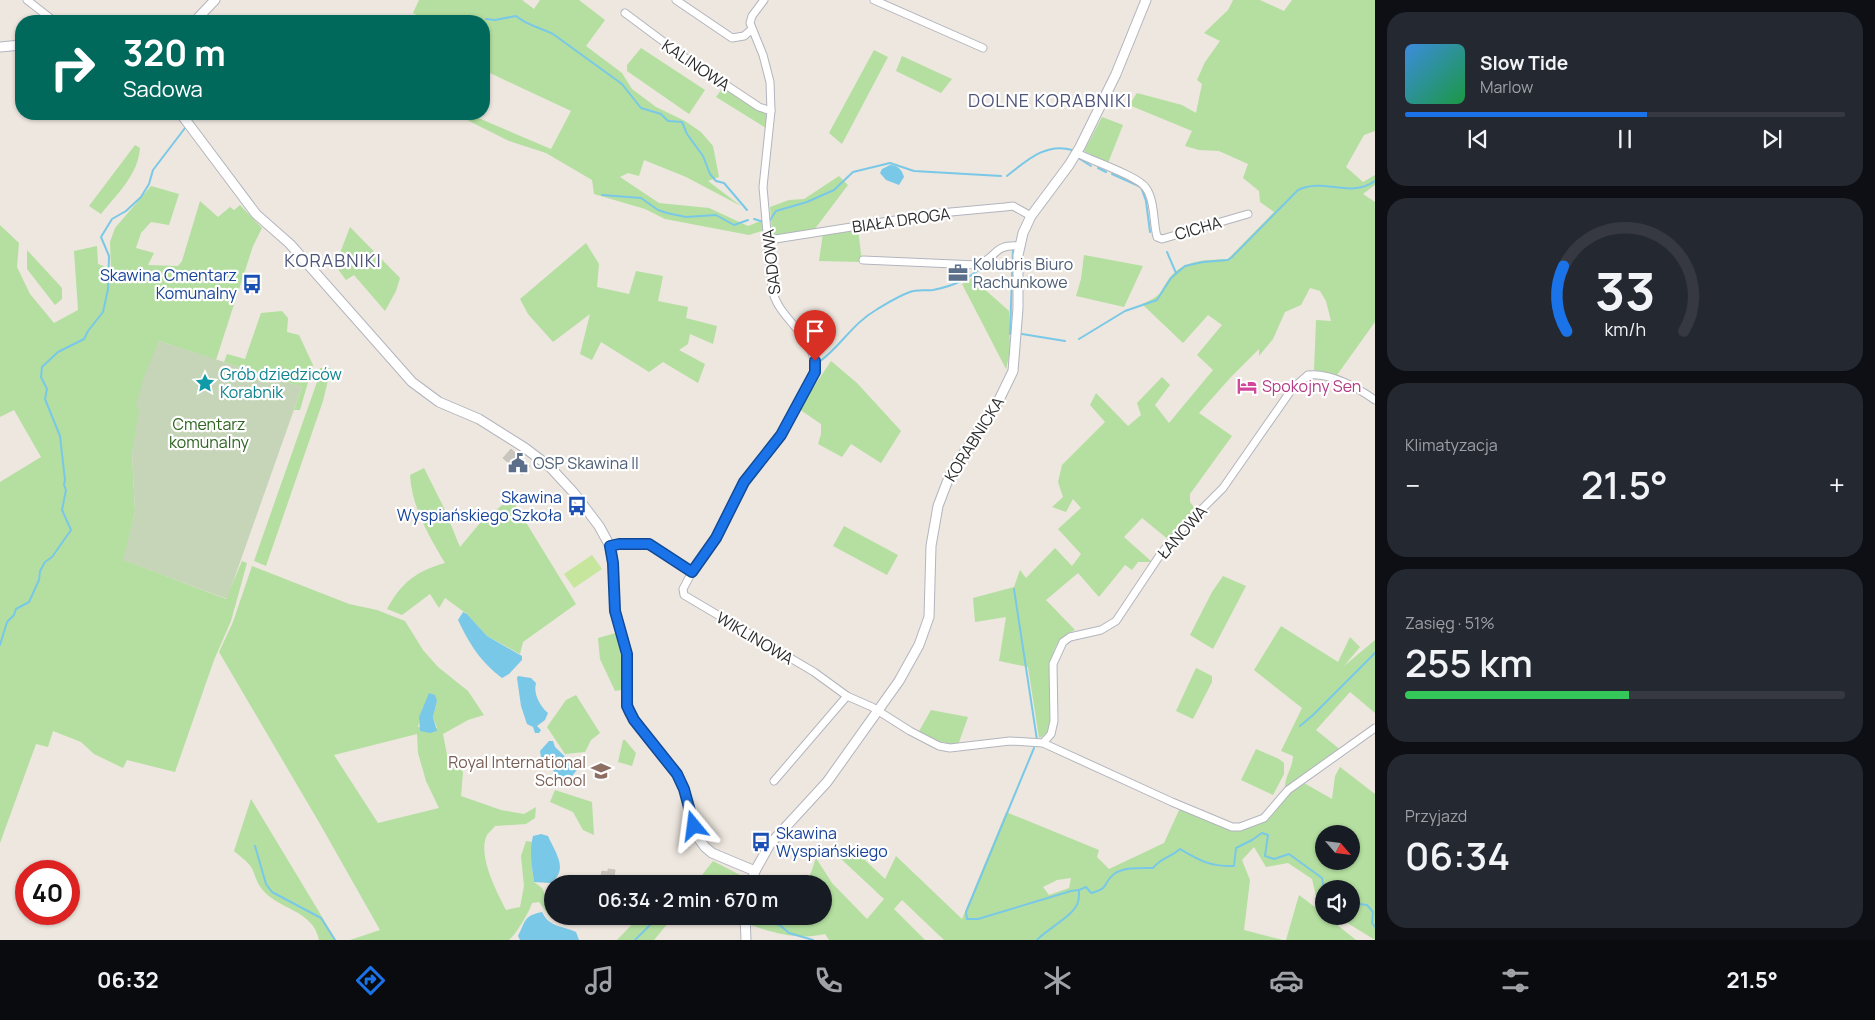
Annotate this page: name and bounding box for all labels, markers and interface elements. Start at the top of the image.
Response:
text: 320 m [123,29,226,77]
street label: KALINOWA [658,34,734,96]
icon: right [40,35,105,100]
text: Slow Tide [1480,50,1568,76]
text: Sadowa [123,74,203,104]
text: Marlow [1480,76,1533,98]
district label: DOLNE KORABNIKI [968,88,1132,112]
icon: previous [1464,125,1492,153]
icon: pause [1611,125,1639,153]
icon: next [1758,125,1786,153]
street label: BIAŁA DROGA [851,202,951,238]
street label: CICHA [1172,211,1224,245]
street label: SADOWA [757,228,785,296]
district label: KORABNIKI [284,248,382,272]
place label: Kolubris Biuro Rachunkowe [973,253,1073,293]
text: 33 [1595,255,1655,326]
office icon: Kolubris Biuro Rachunkowe [947,262,969,284]
place label: Skawina Cmentarz Komunalny [100,264,238,304]
bus stop icon: Skawina Cmentarz Komunalny [241,273,263,295]
pin [794,310,836,361]
icon: arrive [801,317,829,345]
text: km/h [1604,317,1646,341]
place label: Grób dziedziców Korabnik [220,363,342,403]
place icon: Grób dziedziców Korabnik [194,372,216,394]
hotel icon: Spokojny Sen [1236,375,1258,397]
place label: Spokojny Sen [1262,375,1361,397]
street label: KORABNICKA [939,392,1009,486]
park label: Cmentarz komunalny [169,413,250,453]
text: Klimatyzacja [1405,434,1498,456]
public building icon: OSP Skawina II [507,452,529,474]
place label: OSP Skawina II [533,452,639,474]
text: 21.5° [1581,458,1668,510]
text: − [1405,466,1420,504]
text: + [1829,466,1845,504]
place label: Skawina Wyspiańskiego Szkoła [397,486,562,526]
bus stop icon: Skawina Wyspiańskiego Szkoła [566,495,588,517]
street label: ŁANOWA [1152,501,1212,563]
street label: WIKLINOWA [712,606,798,670]
text: Zasięg · 51% [1405,612,1495,634]
text: 255 km [1405,636,1533,688]
place label: Royal International School [448,751,586,791]
school or university icon: Royal International School [590,760,612,782]
position arrow [667,799,719,851]
text: Przyjazd [1405,805,1467,827]
place label: Skawina Wyspiańskiego [776,822,888,862]
north arrow [1315,825,1360,870]
map controls [1315,825,1360,925]
text: 06:34 [1405,829,1510,881]
bus stop icon: Skawina Wyspiańskiego [750,831,772,853]
speed limit sign: 40 [15,860,80,925]
button: sound [1315,880,1360,925]
text: 06:34 · 2 min · 670 m [598,887,778,913]
icon: directions [353,963,388,998]
icon: music [582,963,617,998]
icon: phone [811,963,846,998]
icon: climate [1040,963,1075,998]
icon: car [1269,963,1304,998]
icon: filters [1498,963,1533,998]
text: 06:32 [97,965,159,995]
text: 21.5° [1727,965,1778,995]

